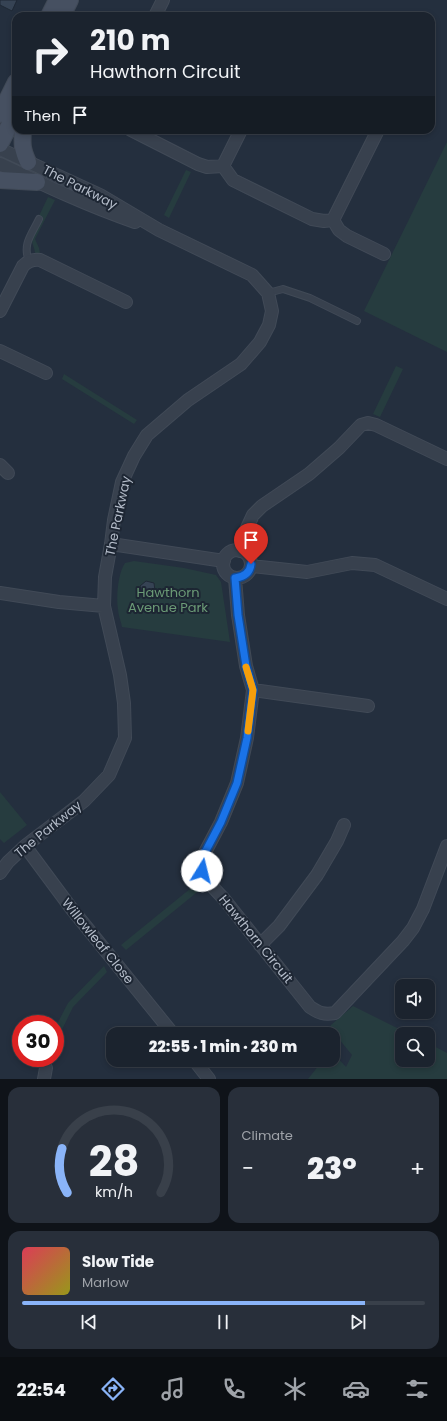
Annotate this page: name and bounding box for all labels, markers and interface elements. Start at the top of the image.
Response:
text: 210 m [90,21,170,60]
icon: right [24,28,76,80]
text: Hawthorn Circuit [90,59,240,84]
icon: arrive [69,104,91,126]
text: Then [24,105,61,126]
street label: The Parkway [39,160,121,214]
street label: The Parkway [100,473,136,558]
pin [234,523,268,564]
icon: arrive [240,529,262,551]
park label: Hawthorn Avenue Park [128,583,208,617]
street label: The Parkway [10,796,86,862]
position arrow [181,850,223,892]
street label: Hawthorn Circuit [214,891,298,987]
street label: Willowleaf Close [57,894,139,988]
map controls [395,979,435,1067]
button: sound [395,979,435,1019]
speed limit sign: 30 [12,1015,64,1067]
button: search [395,1027,435,1067]
text: 22:55 · 1 min · 230 m [149,1036,297,1057]
text: Climate [242,1126,293,1145]
text: 28 [88,1132,139,1191]
text: 23° [307,1147,357,1190]
text: − [242,1153,254,1184]
text: + [410,1153,425,1184]
text: km/h [95,1182,133,1202]
text: Slow Tide [82,1251,154,1272]
text: Marlow [82,1273,129,1292]
icon: previous [78,1311,100,1333]
icon: pause [212,1311,234,1333]
icon: next [347,1311,369,1333]
icon: directions [99,1375,127,1403]
icon: music [159,1375,187,1403]
icon: phone [220,1375,248,1403]
icon: climate [281,1375,309,1403]
icon: car [342,1375,370,1403]
icon: filters [403,1375,431,1403]
text: 22:54 [16,1377,66,1402]

